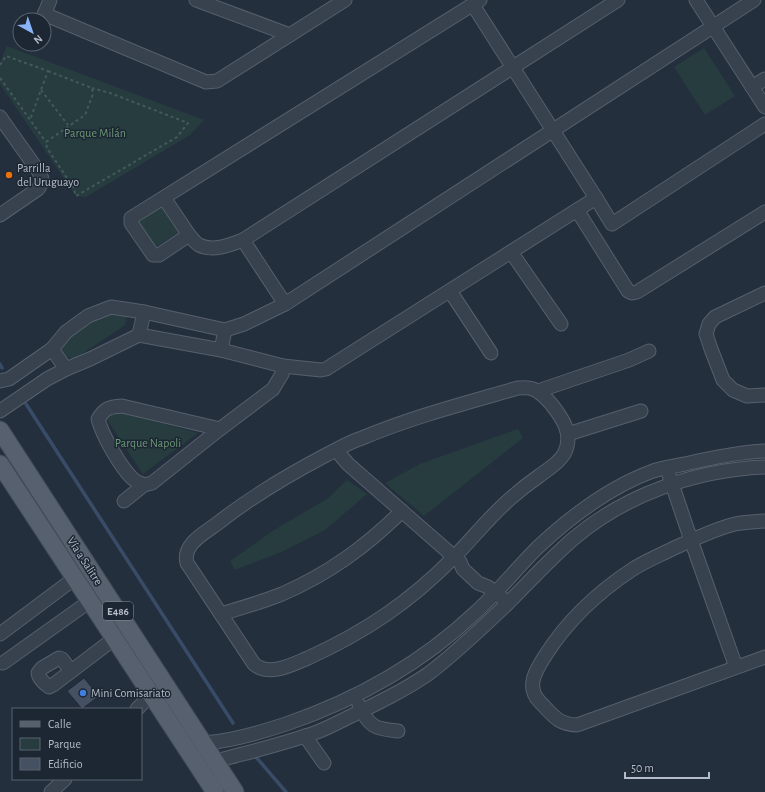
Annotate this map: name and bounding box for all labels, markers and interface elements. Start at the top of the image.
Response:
north arrow [12,12,52,52]
text: N [32,33,45,46]
park label: Parque Milán [64,127,126,139]
place label: Parrilla del Uruguayo [17,162,79,189]
marker: Parrilla del Uruguayo [4,170,14,180]
park label: Parque Napoli [115,437,181,449]
street label: Vía a Salitre [65,535,105,587]
road number: E486 [103,602,133,620]
place label: Mini Comisariato [91,687,171,699]
marker: Mini Comisariato [78,688,88,698]
legend [12,708,142,780]
text: Calle [48,718,71,730]
text: Parque [48,738,81,750]
scale bar [625,754,709,780]
text: Edificio [48,758,83,770]
text: 50 m [631,762,654,774]

